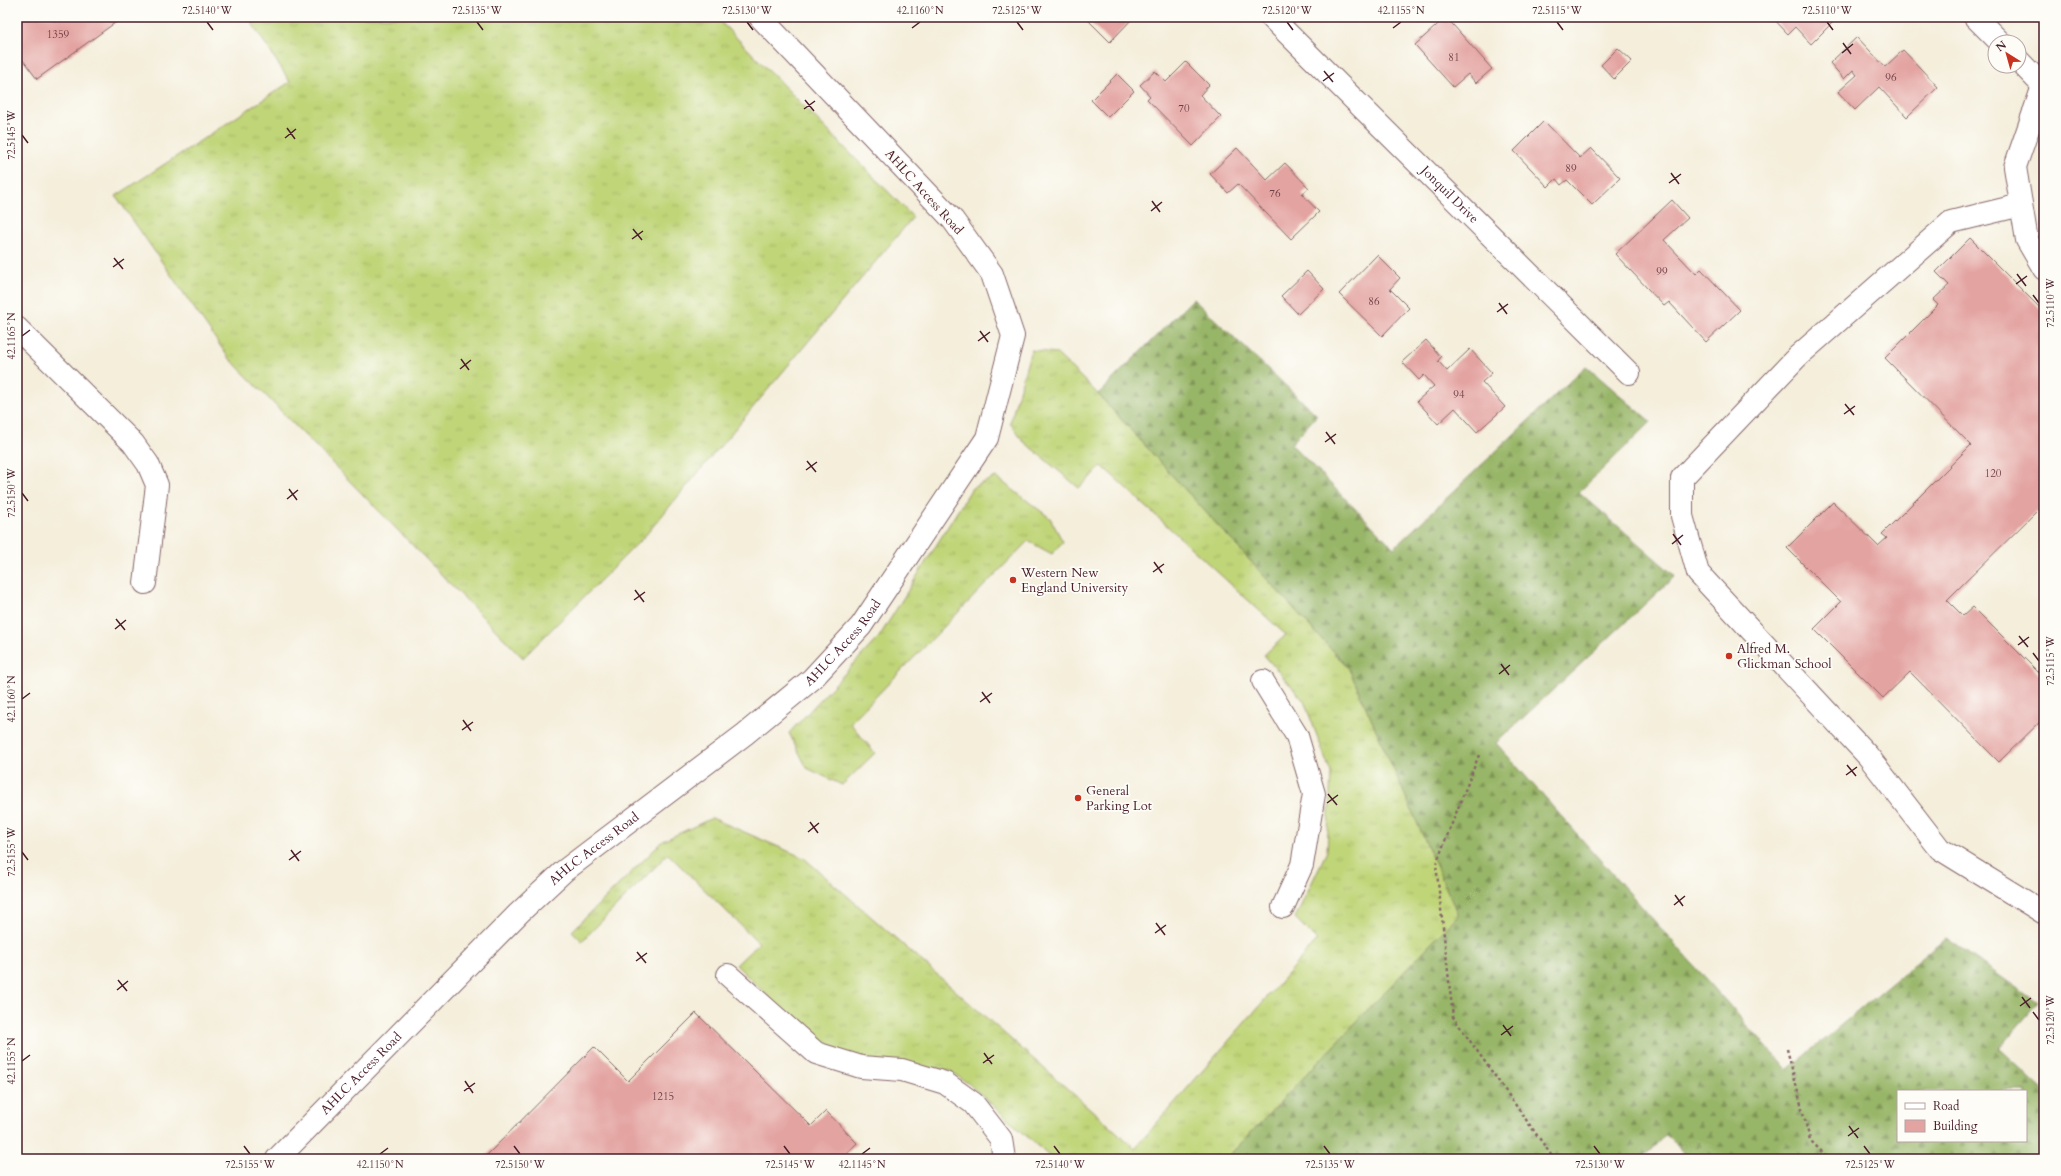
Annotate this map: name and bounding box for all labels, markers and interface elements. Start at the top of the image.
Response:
text: 72.5140°W [182,4,233,18]
text: 72.5135°W [452,4,503,18]
text: 72.5130°W [722,4,773,18]
text: 42.1160°N [897,4,944,18]
text: 72.5125°W [992,4,1043,18]
text: 72.5120°W [1262,4,1313,18]
text: 42.1155°N [1378,4,1425,18]
text: 72.5115°W [1532,4,1583,18]
text: 72.5110°W [1802,4,1853,18]
house number: 1359 [47,27,70,42]
north arrow [1987,34,2027,74]
text: N [1993,37,2010,55]
house number: 81 [1448,50,1460,65]
house number: 96 [1885,70,1897,85]
house number: 70 [1178,101,1190,116]
text: 72.5145°W [5,109,19,160]
street label: AHLC Access Road [881,145,967,239]
street label: Jonquil Drive [1415,161,1483,228]
house number: 89 [1565,161,1577,176]
house number: 76 [1269,186,1281,201]
house number: 99 [1656,264,1668,279]
text: 72.5110°W [2044,277,2058,328]
house number: 86 [1368,294,1380,309]
text: 42.1165°N [5,312,19,359]
house number: 94 [1453,387,1465,402]
house number: 120 [1985,466,2002,481]
text: 72.5150°W [5,467,19,518]
place label: Western New England University [1020,564,1128,597]
marker: Western New England University [1008,575,1018,585]
street label: AHLC Access Road [801,596,885,690]
text: 72.5115°W [2044,635,2058,686]
place label: Alfred M. Glickman School [1737,640,1832,673]
marker: Alfred M. Glickman School [1724,651,1734,661]
text: 42.1160°N [5,675,19,722]
place label: General Parking Lot [1086,782,1152,815]
marker: General Parking Lot [1073,793,1083,803]
street label: AHLC Access Road [545,808,643,889]
text: 72.5155°W [5,826,19,877]
text: 72.5120°W [2044,994,2058,1045]
street label: AHLC Access Road [316,1028,406,1119]
text: 42.1155°N [5,1037,19,1084]
house number: 1215 [652,1089,674,1104]
legend [1897,1090,2027,1142]
text: Road [1933,1098,1960,1114]
text: Building [1933,1118,1978,1134]
text: 72.5155°W [225,1158,276,1172]
text: 42.1150°N [357,1158,404,1172]
text: 72.5150°W [495,1158,546,1172]
text: 72.5145°W [765,1158,816,1172]
text: 42.1145°N [839,1158,886,1172]
text: 72.5140°W [1035,1158,1086,1172]
text: 72.5135°W [1305,1158,1356,1172]
text: 72.5130°W [1575,1158,1626,1172]
text: 72.5125°W [1845,1158,1896,1172]

